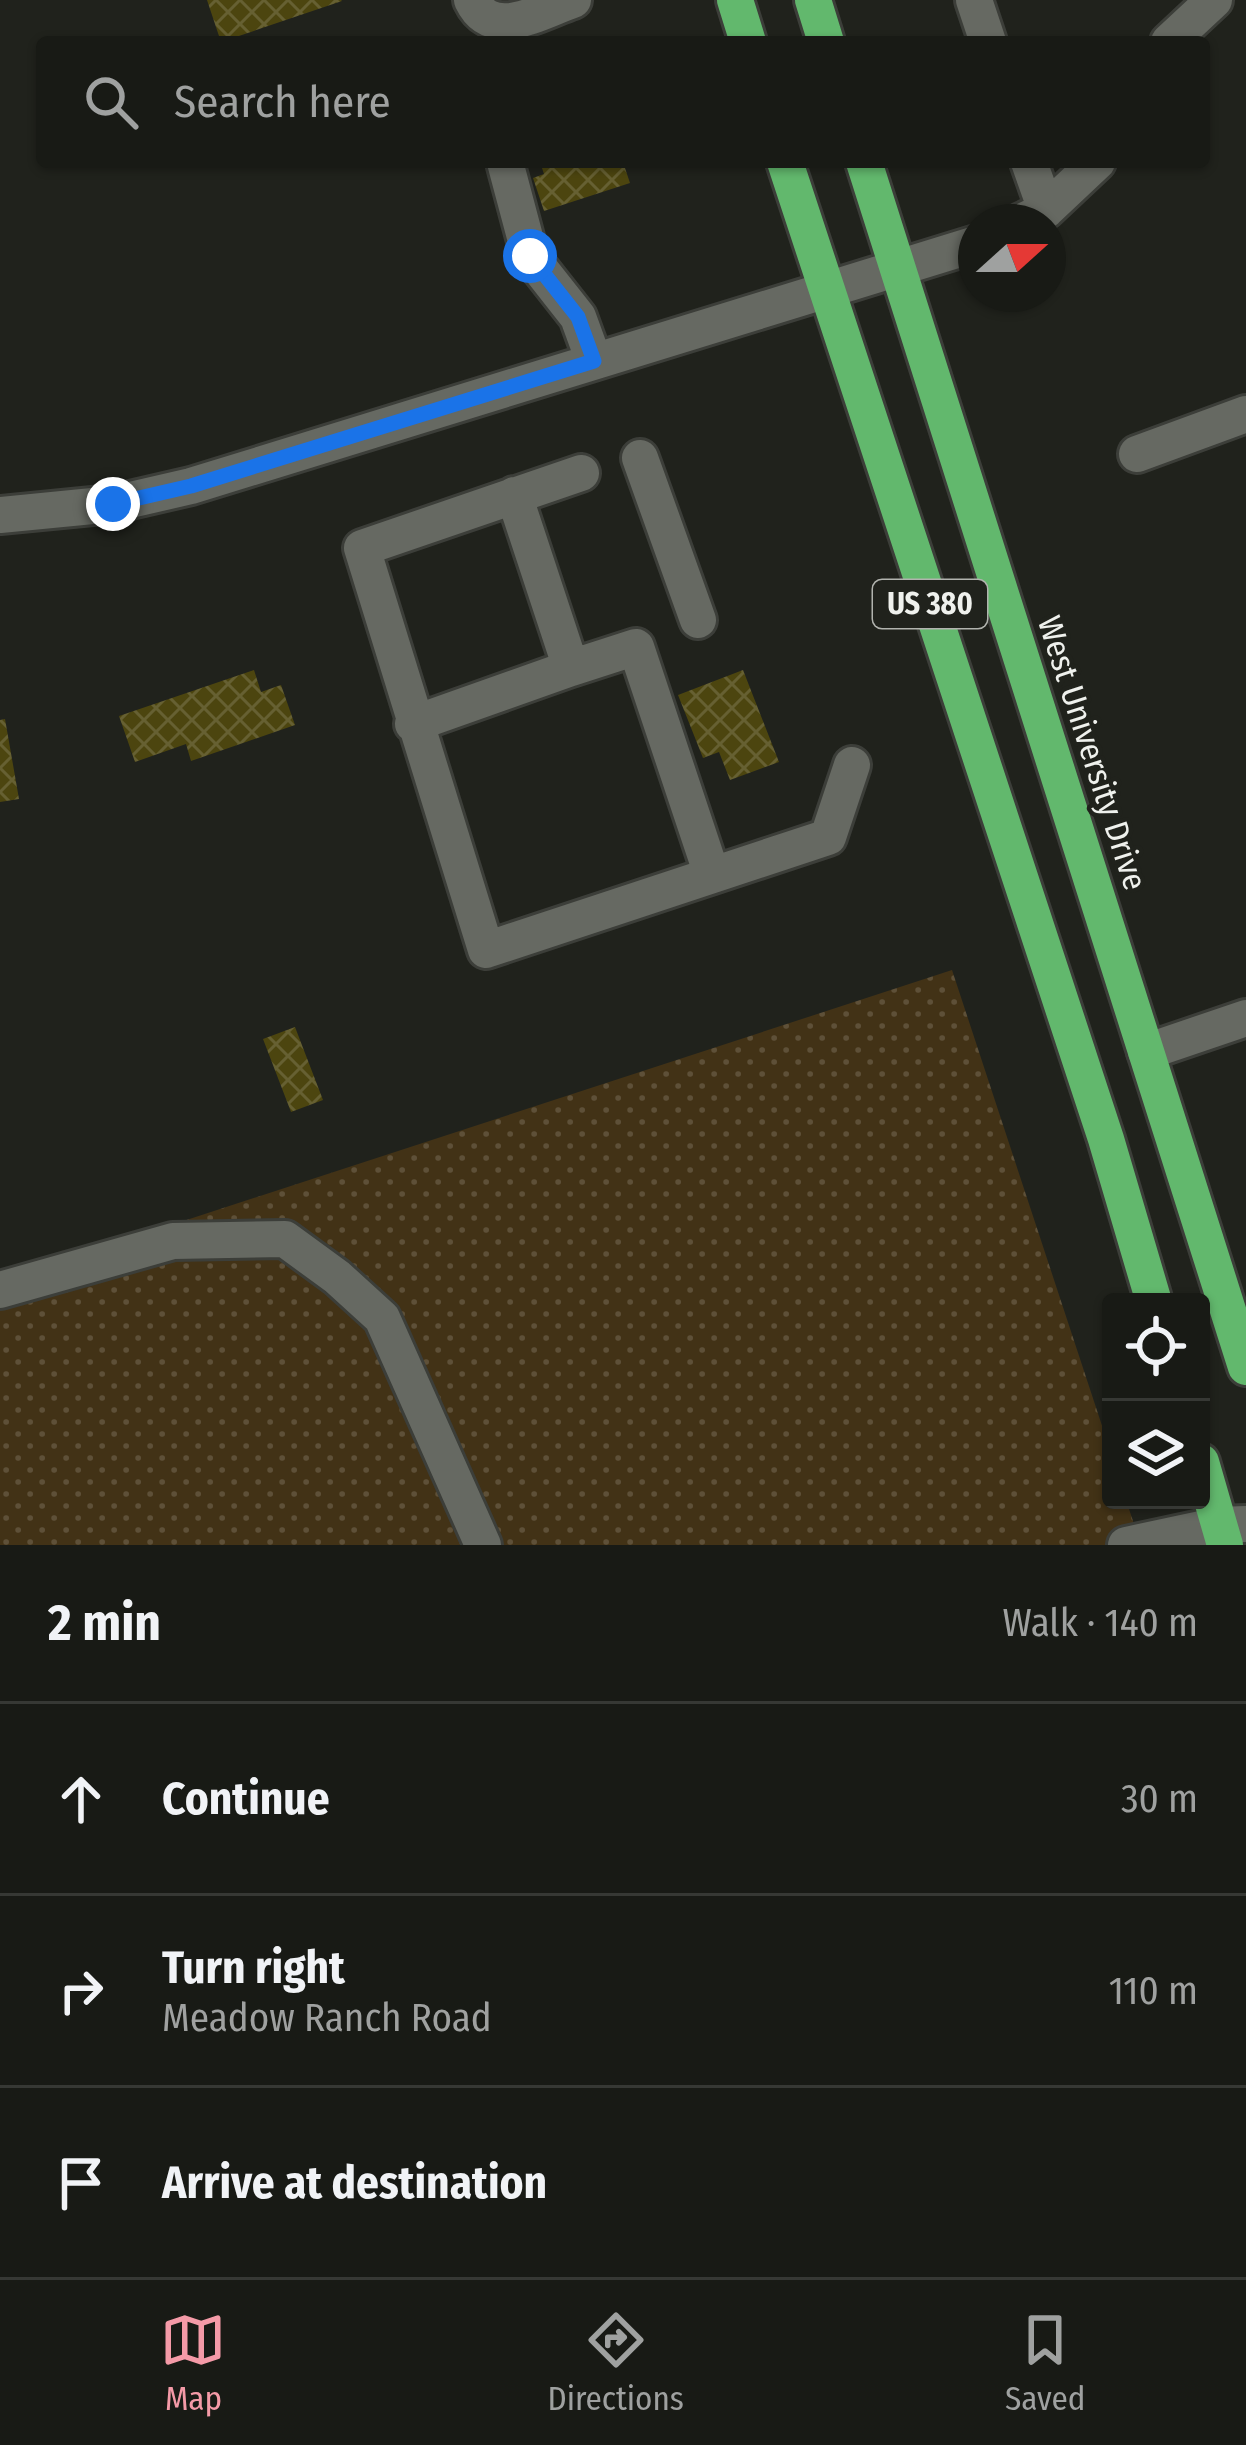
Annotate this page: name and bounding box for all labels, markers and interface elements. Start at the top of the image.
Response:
search box [36,36,1210,168]
icon: search [78,69,144,135]
text: Search here [174,75,391,129]
north arrow [958,204,1066,312]
route start [503,229,557,283]
route end [86,477,140,531]
road number: US 380 [873,580,987,628]
street label: West University Drive [1029,611,1155,895]
map controls [1102,1293,1210,1509]
button: locate [1102,1293,1210,1401]
button: layers [1102,1401,1210,1509]
text: 2 min [48,1592,161,1654]
text: Walk · 140 m [1003,1600,1198,1646]
icon: ahead [48,1766,114,1832]
text: Continue [162,1772,330,1826]
text: 30 m [1121,1776,1198,1822]
text: Turn right [162,1941,345,1995]
icon: right [48,1958,114,2024]
text: 110 m [1109,1968,1198,2014]
text: Meadow Ranch Road [162,1995,492,2041]
icon: arrive [48,2150,114,2216]
text: Arrive at destination [162,2156,547,2210]
tab: Map [160,2307,226,2419]
tab: Directions [547,2307,684,2419]
tab: Saved [1005,2307,1085,2419]

